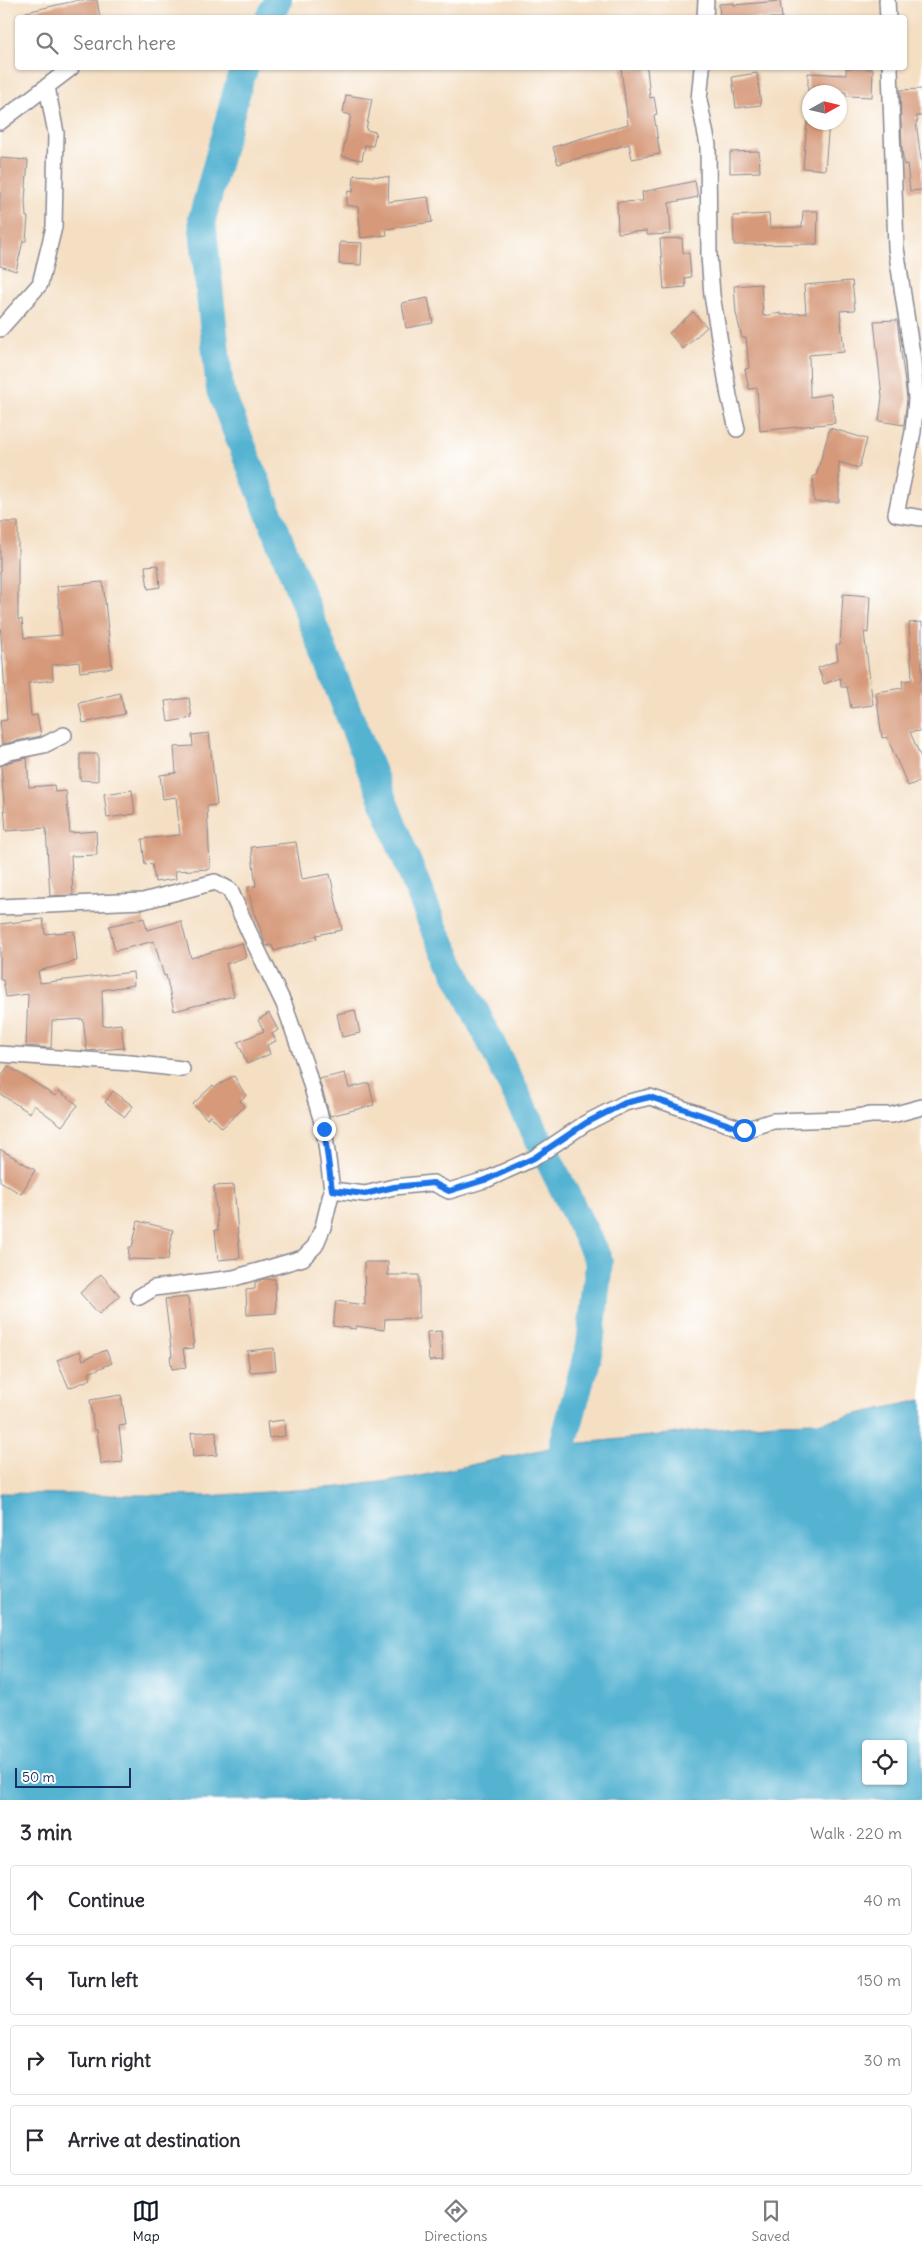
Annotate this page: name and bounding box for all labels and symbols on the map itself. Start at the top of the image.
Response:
north arrow [802,85,847,130]
route end [313,1118,336,1141]
route start [733,1119,756,1142]
scale bar [15,1765,131,1788]

